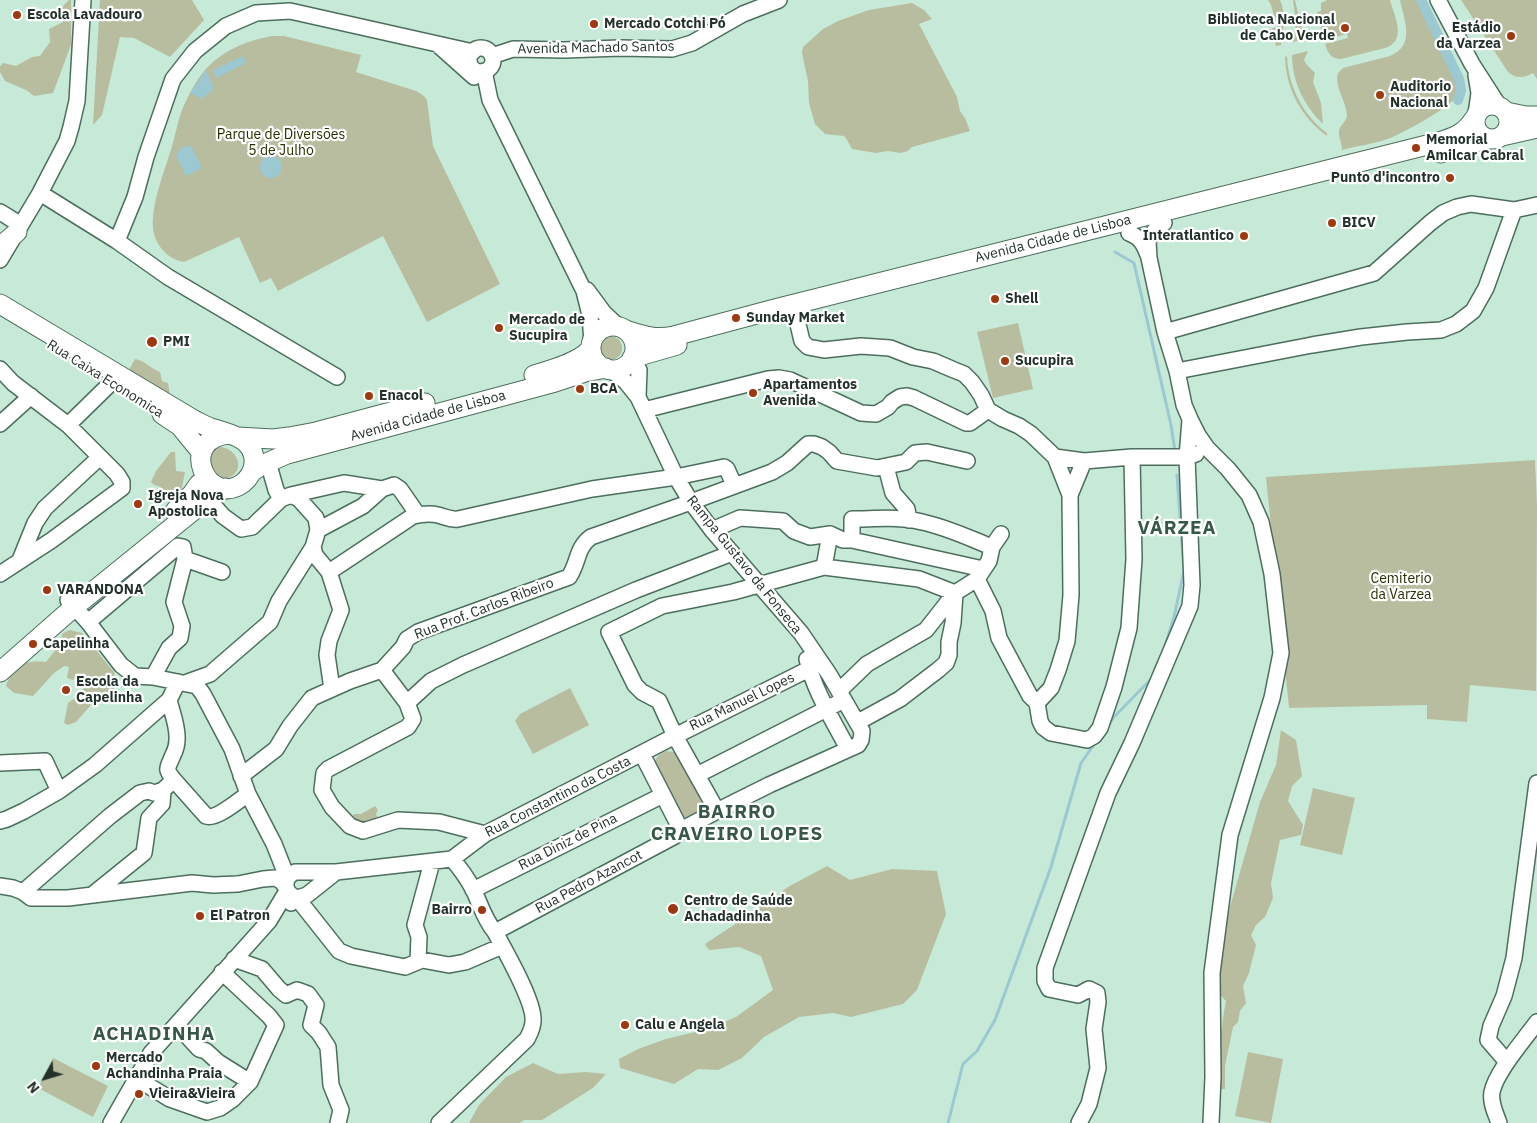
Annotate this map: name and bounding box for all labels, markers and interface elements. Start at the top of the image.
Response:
place label: Escola Lavadouro [27,7,142,23]
marker: Escola Lavadouro [11,9,23,21]
place label: Biblioteca Nacional de Cabo Verde [1208,12,1335,44]
place label: Mercado Cotchi Pó [604,16,726,32]
marker: Mercado Cotchi Pó [588,18,600,30]
place label: Estádio da Varzea [1436,20,1501,52]
marker: Biblioteca Nacional de Cabo Verde [1339,22,1351,34]
marker: Estádio da Varzea [1505,30,1517,42]
street label: Avenida Machado Santos [517,38,675,58]
place label: Auditorio Nacional [1390,79,1451,111]
marker: Auditorio Nacional [1374,89,1386,101]
park label: Parque de Diversões 5 de Julho [217,127,345,160]
place label: Memorial Amilcar Cabral [1426,132,1524,164]
marker: Memorial Amilcar Cabral [1410,142,1422,154]
place label: Punto d'incontro [1331,170,1440,186]
marker: Punto d'incontro [1444,172,1456,184]
street label: Avenida Cidade de Lisboa [973,211,1133,267]
place label: BICV [1342,215,1376,231]
marker: BICV [1326,217,1338,229]
place label: Interatlantico [1143,228,1234,244]
marker: Interatlantico [1238,230,1250,242]
place label: Shell [1005,291,1038,307]
marker: Shell [989,293,1001,305]
place label: Sunday Market [746,310,845,326]
place label: Mercado de Sucupira [509,312,585,344]
marker: Sunday Market [730,312,742,324]
marker: Mercado de Sucupira [493,322,505,334]
place label: PMI [163,334,190,350]
marker: PMI [145,335,159,349]
street label: Rua Caixa Economica [44,336,166,422]
place label: Sucupira [1015,353,1074,369]
marker: Sucupira [999,355,1011,367]
place label: Apartamentos Avenida [763,377,857,410]
place label: BCA [590,381,618,397]
marker: BCA [574,383,586,395]
street label: Avenida Cidade de Lisboa [348,387,508,445]
marker: Apartamentos Avenida [747,387,759,399]
place label: Enacol [379,388,423,404]
marker: Enacol [363,390,375,402]
place label: Igreja Nova Apostolica [148,488,224,520]
street label: Rampa Gustavo da Fonseca [683,492,805,638]
marker: Igreja Nova Apostolica [132,498,144,510]
district label: VÁRZEA [1137,518,1217,540]
park label: Cemiterio da Varzea [1370,571,1432,604]
street label: Rua Prof. Carlos Ribeiro [412,575,556,643]
place label: VARANDONA [57,582,144,598]
marker: VARANDONA [41,584,53,596]
place label: Capelinha [43,636,109,652]
marker: Capelinha [27,638,39,650]
street label: Rua Manuel Lopes [687,669,797,735]
place label: Escola da Capelinha [76,674,142,706]
marker: Escola da Capelinha [60,684,72,696]
street label: Rua Constantino da Costa [482,753,634,841]
district label: BAIRRO CRAVEIRO LOPES [649,802,825,846]
street label: Rua Diniz de Pina [516,810,620,874]
street label: Rua Pedro Azancot [533,847,645,917]
place label: Centro de Saúde Achadadinha [684,893,793,926]
place label: Bairro [432,902,472,918]
marker: Centro de Saúde Achadadinha [666,902,680,916]
marker: Bairro [476,904,488,916]
place label: El Patron [210,908,270,924]
marker: El Patron [194,910,206,922]
place label: Calu e Angela [635,1017,725,1033]
marker: Calu e Angela [619,1019,631,1031]
district label: ACHADINHA [92,1024,216,1046]
place label: Mercado Achandinha Praia [106,1050,222,1082]
north arrow [20,1053,70,1103]
marker: Mercado Achandinha Praia [90,1060,102,1072]
text: N [23,1078,44,1097]
place label: Vieira&Vieira [149,1086,235,1102]
marker: Vieira&Vieira [133,1088,145,1100]

